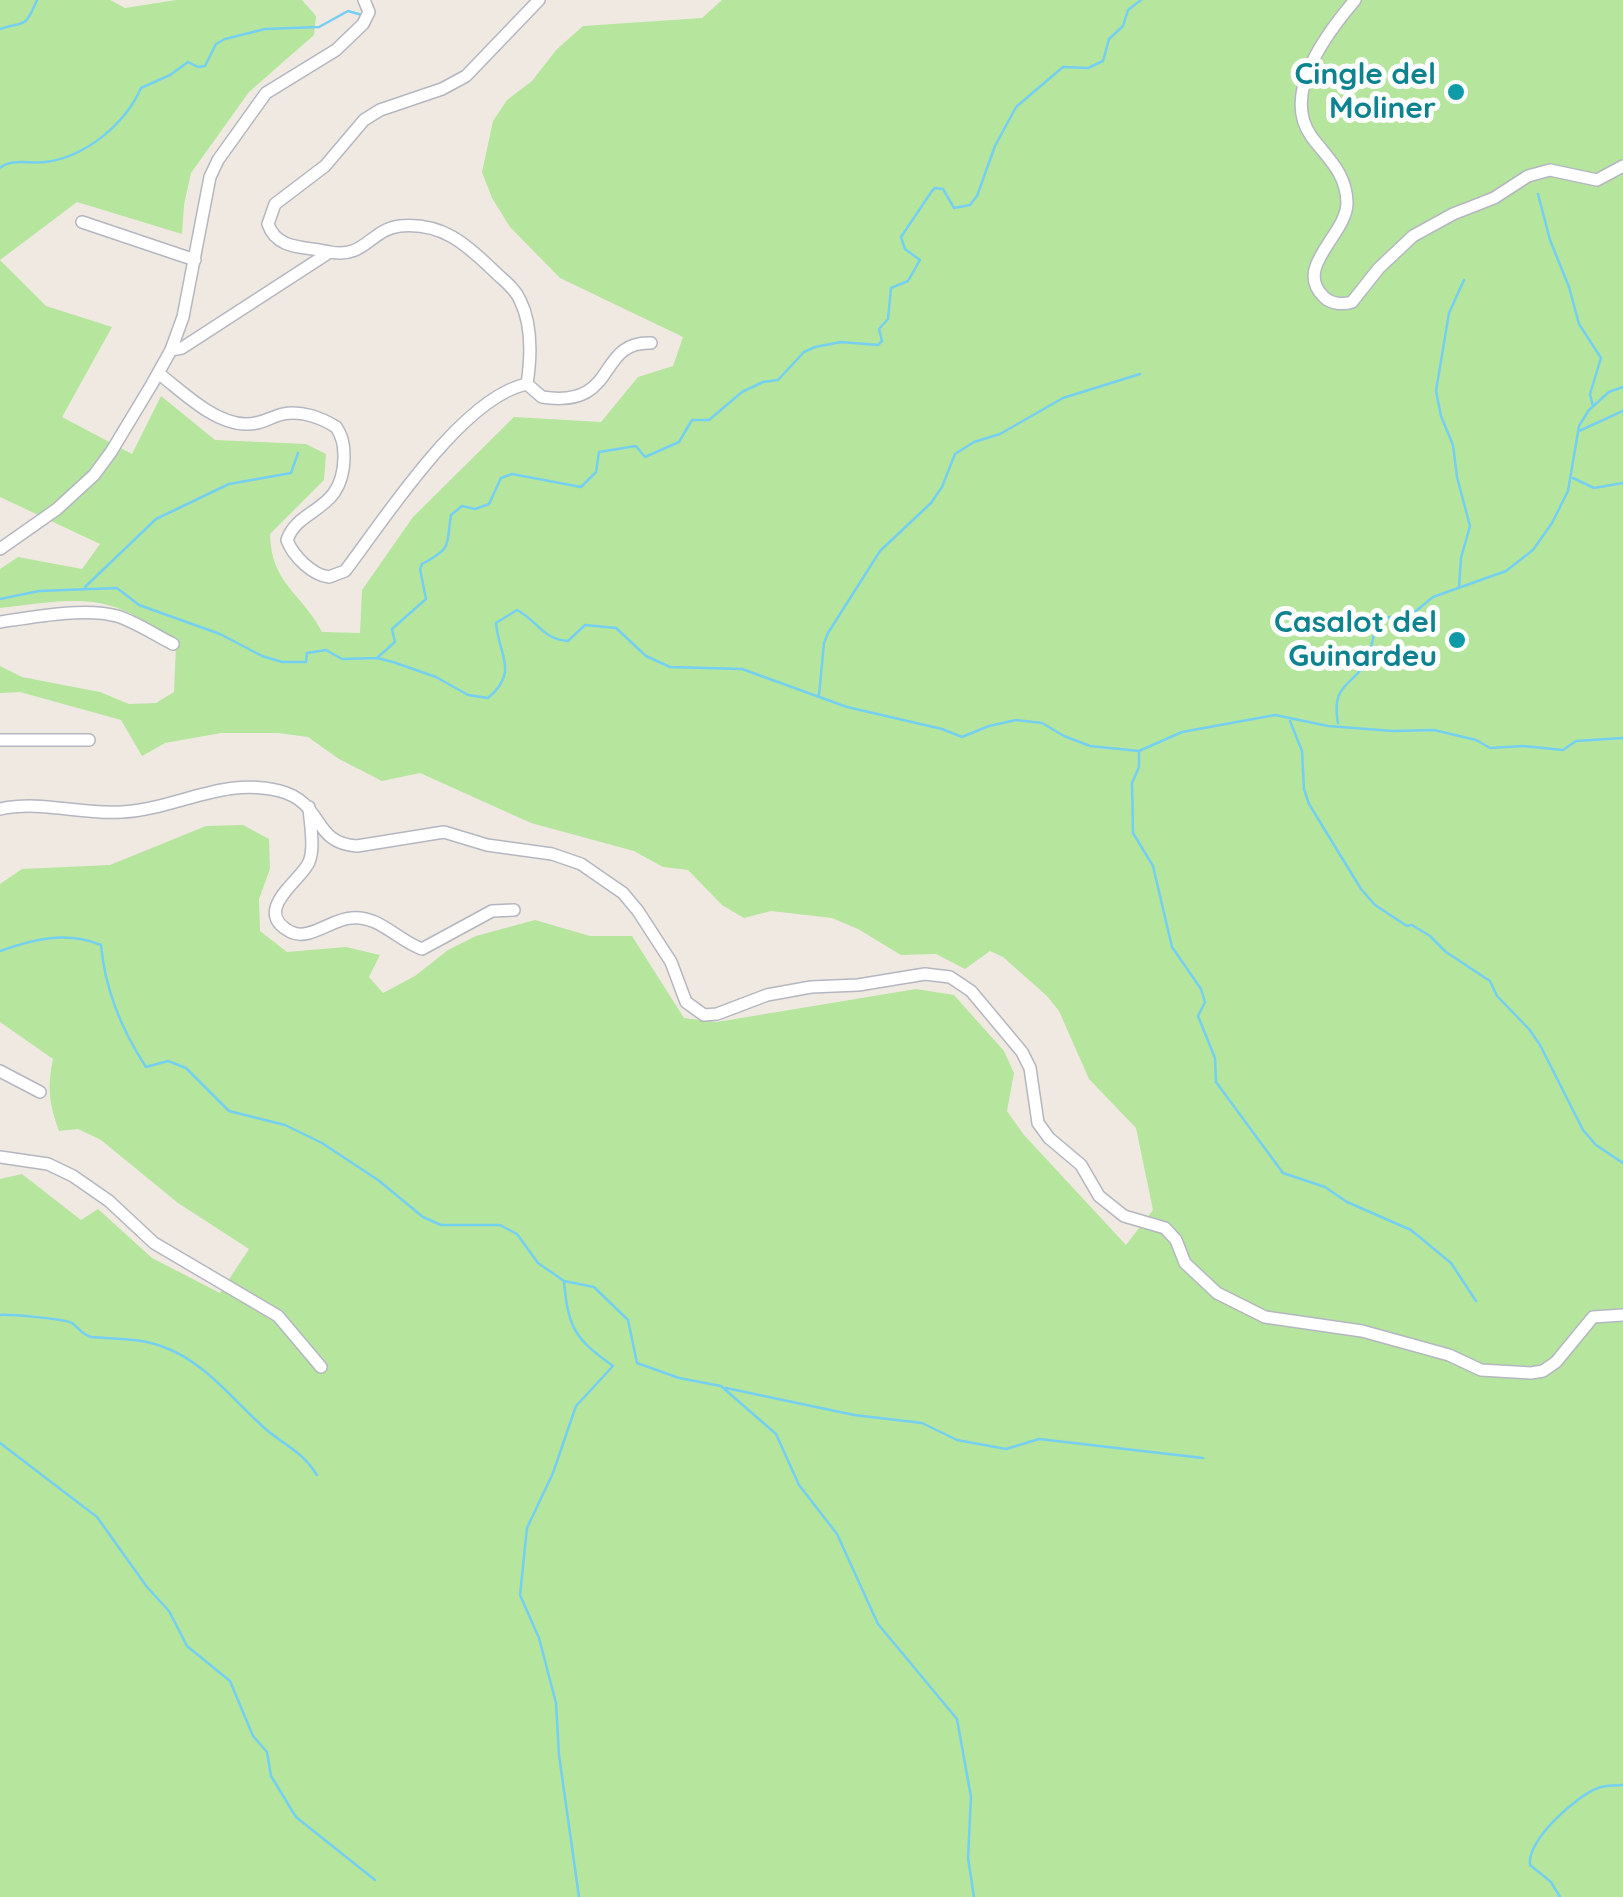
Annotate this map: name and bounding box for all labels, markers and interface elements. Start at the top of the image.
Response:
place label: Cingle del Moliner [1295,57,1436,128]
marker: Cingle del Moliner [1445,81,1467,103]
place label: Casalot del Guinardeu [1274,605,1437,676]
marker: Casalot del Guinardeu [1446,629,1468,651]

